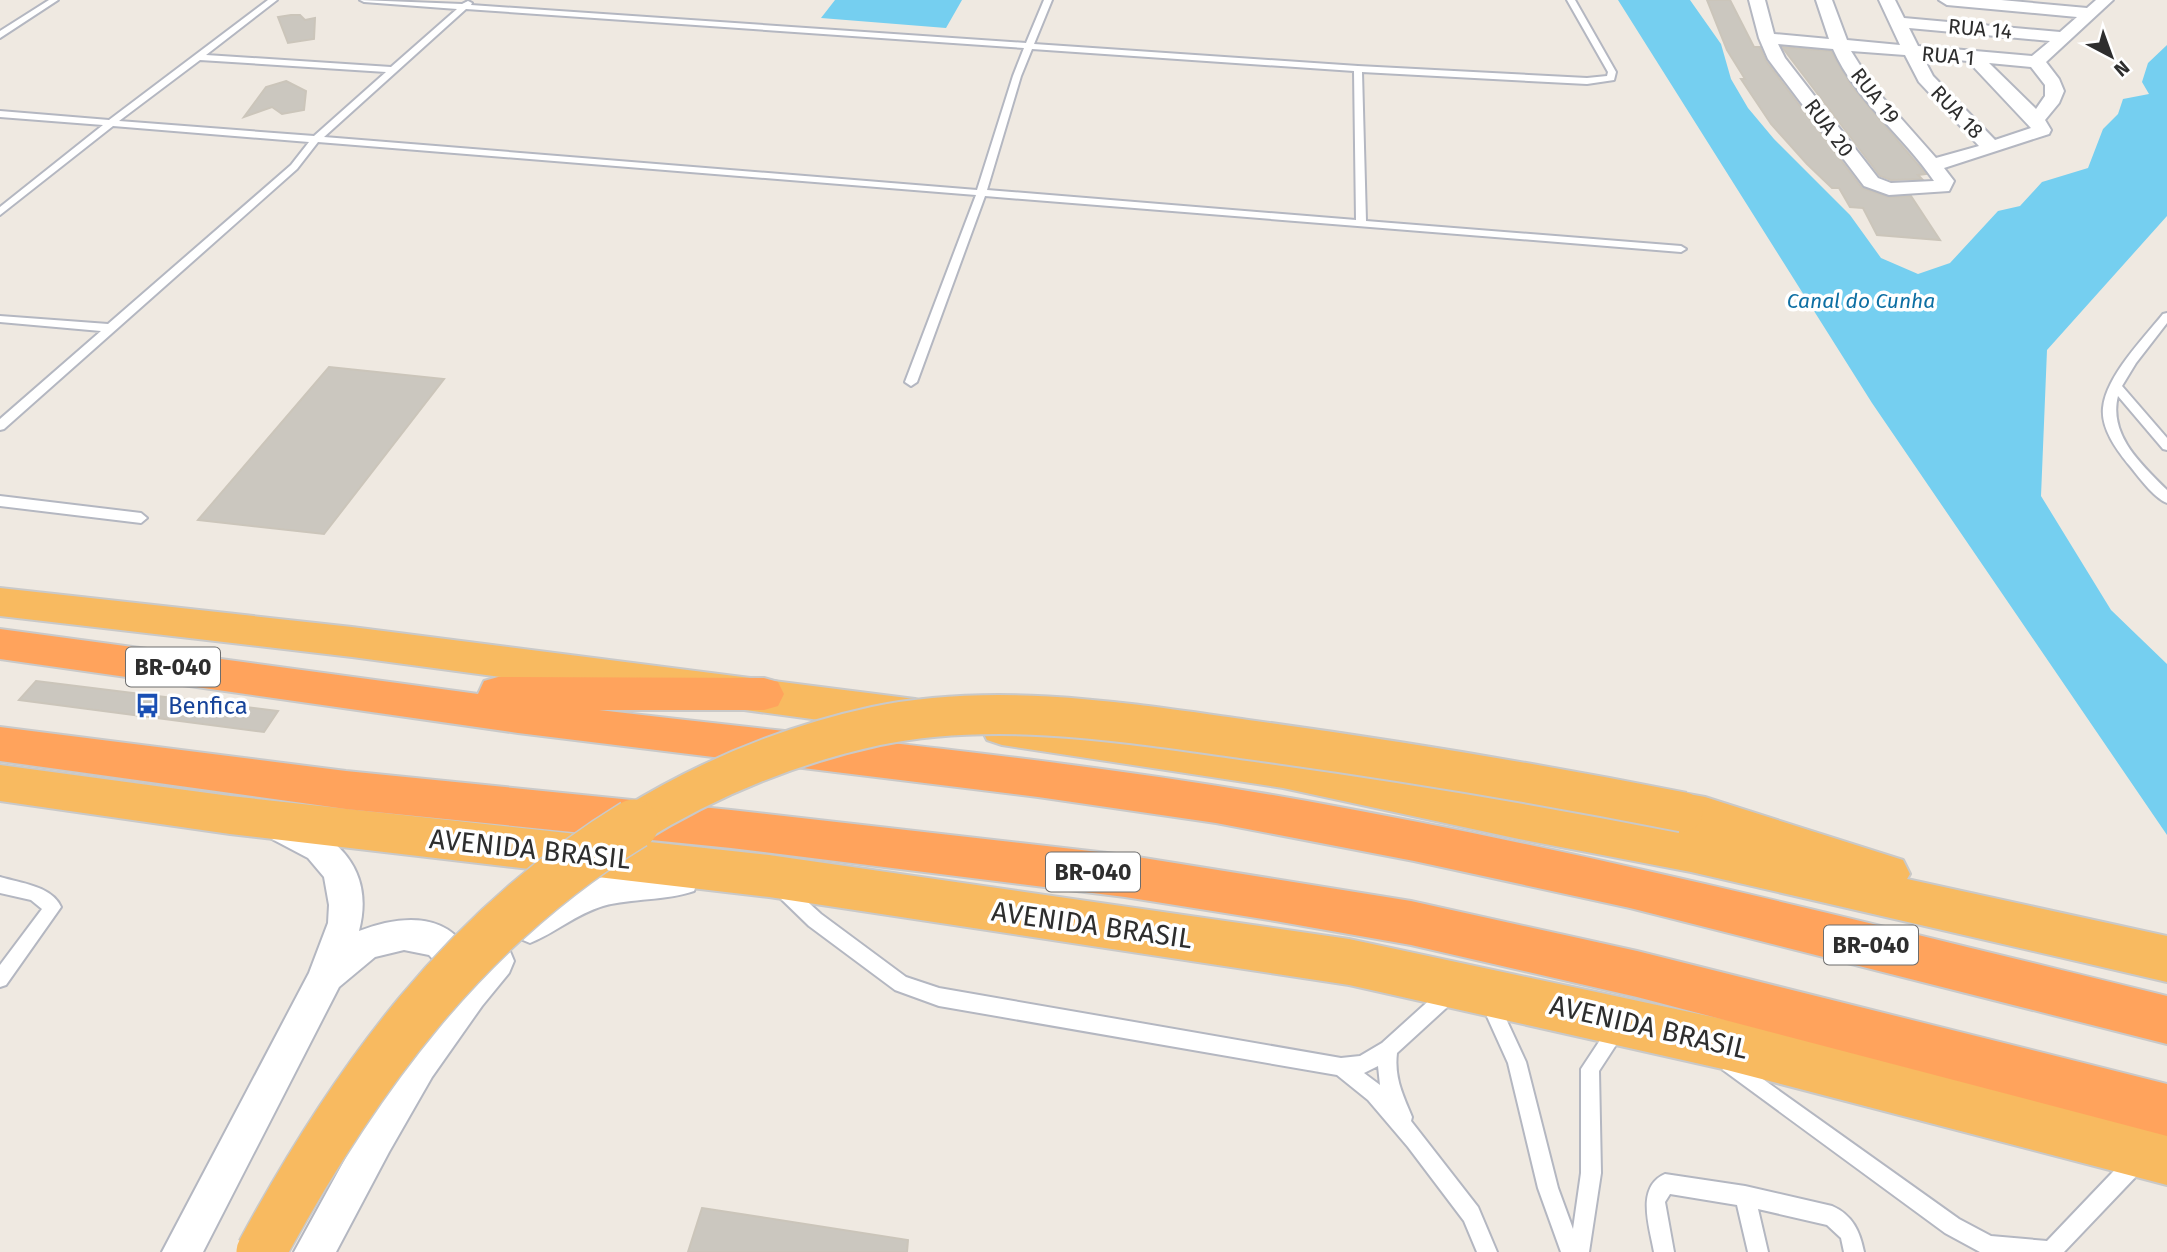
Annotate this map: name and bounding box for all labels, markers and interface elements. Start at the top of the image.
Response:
street label: RUA 14 [1947,13,2013,45]
north arrow [2076,21,2146,91]
street label: RUA 1 [1920,41,1976,71]
text: N [2110,56,2134,81]
street label: RUA 19 [1845,63,1905,129]
street label: RUA 18 [1925,80,1989,144]
street label: RUA 20 [1799,94,1859,162]
water label: Canal do Cunha [1787,288,1935,314]
road number: BR-040 [126,648,220,687]
bus stop icon: Benfica [134,692,162,720]
place label: Benfica [168,692,248,720]
street label: AVENIDA BRASIL [428,822,632,876]
road number: BR-040 [1046,852,1140,892]
street label: AVENIDA BRASIL [990,895,1194,955]
road number: BR-040 [1824,926,1918,964]
street label: AVENIDA BRASIL [1547,988,1751,1066]

